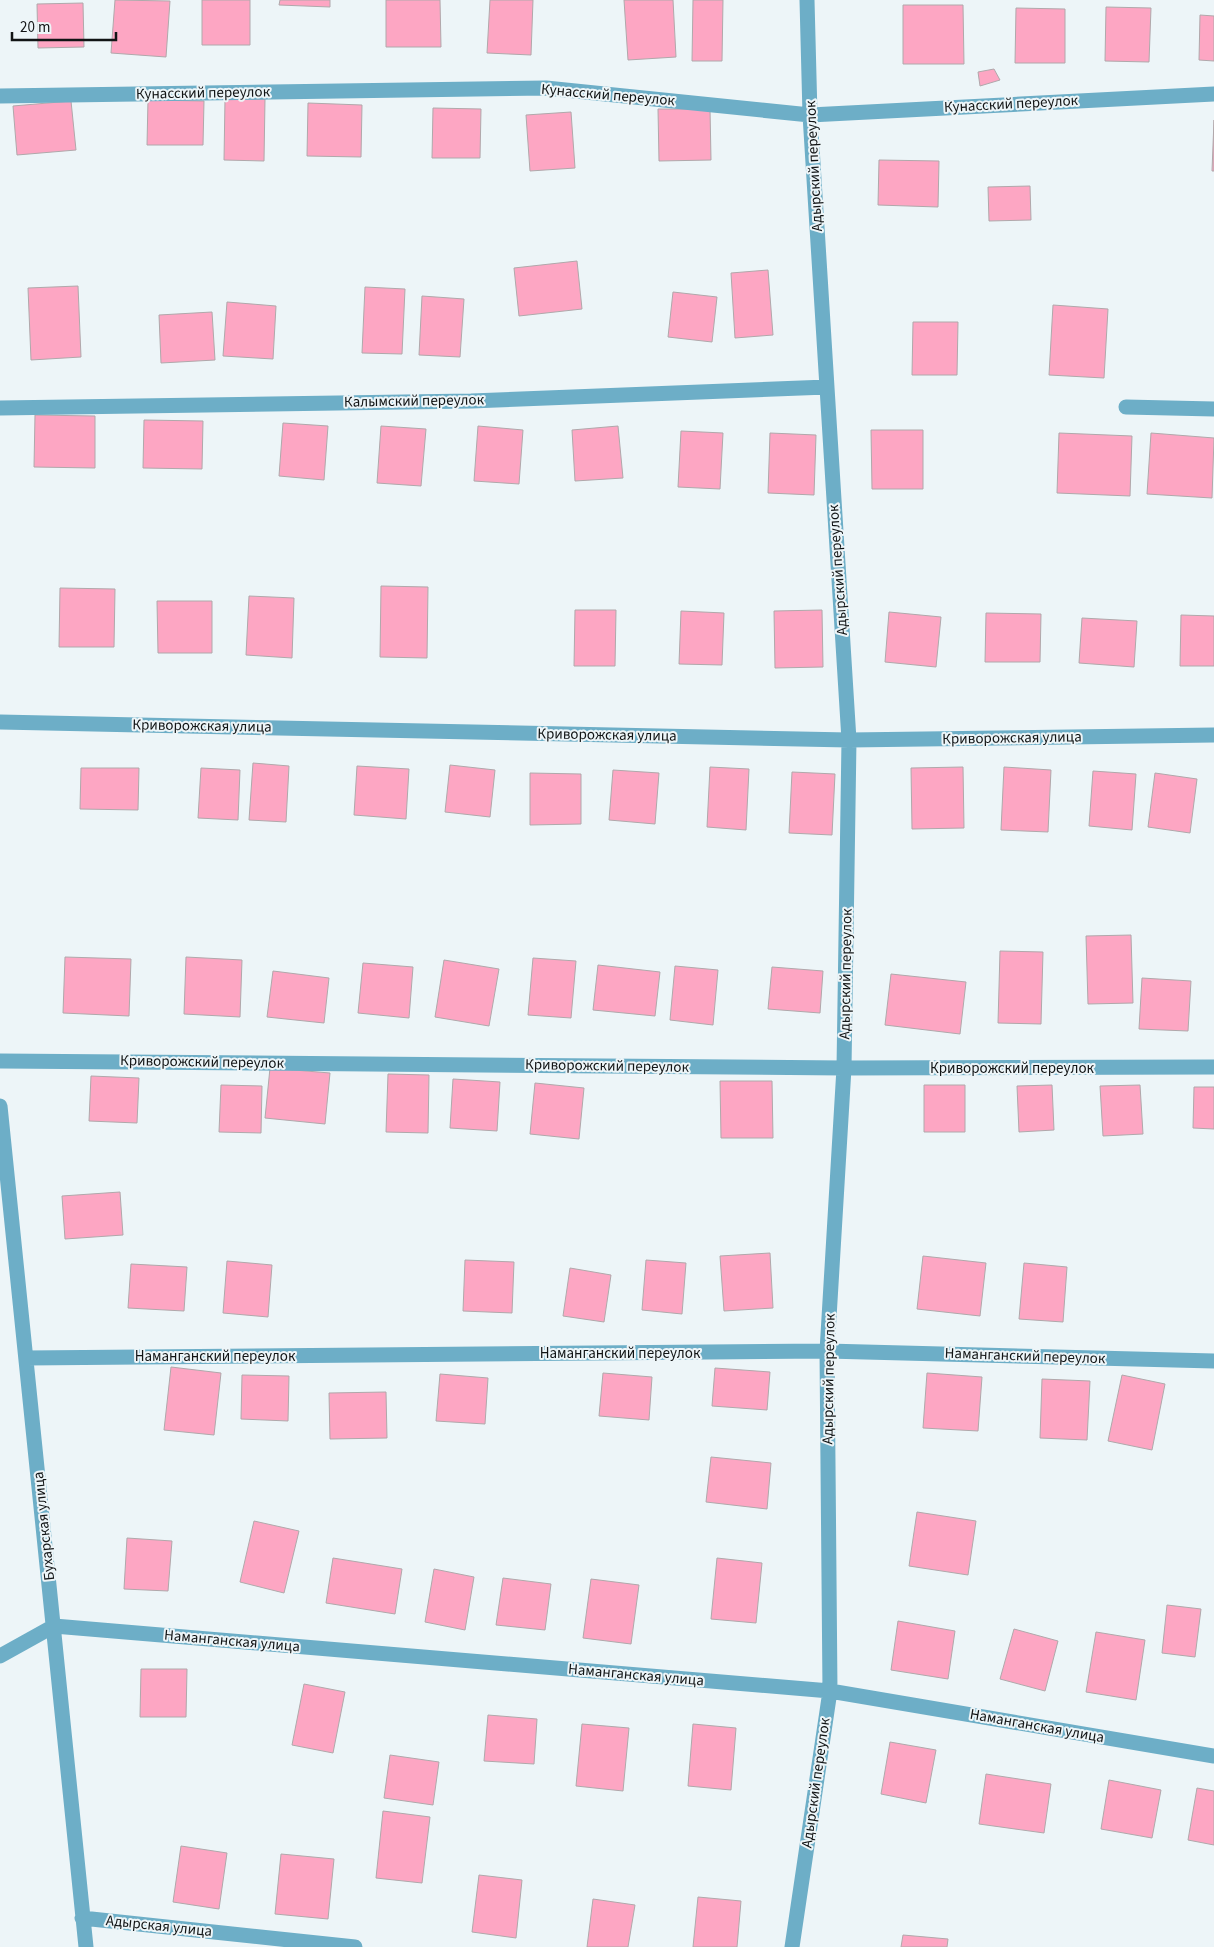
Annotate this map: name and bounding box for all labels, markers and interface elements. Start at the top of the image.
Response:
scale bar [12,10,116,42]
text: 20 m [20,17,50,38]
street label: Кунасский переулок [540,79,676,111]
street label: Кунасский переулок [136,81,271,105]
street label: Кунасский переулок [943,90,1079,118]
street label: Адырский переулок [800,99,828,232]
street label: Калымский переулок [344,389,485,413]
street label: Адырский переулок [823,503,853,636]
street label: Криворожская улица [132,714,272,738]
street label: Криворожская улица [537,723,677,747]
street label: Криворожская улица [942,726,1082,750]
street label: Адырский переулок [834,908,858,1040]
street label: Криворожский переулок [120,1050,285,1074]
street label: Криворожский переулок [525,1054,690,1078]
street label: Криворожский переулок [930,1058,1095,1079]
street label: Адырский переулок [817,1313,841,1445]
street label: Наманганский переулок [540,1343,701,1364]
street label: Наманганский переулок [944,1343,1106,1369]
street label: Наманганский переулок [135,1346,296,1367]
street label: Бухарская улица [28,1470,60,1582]
street label: Наманганская улица [163,1625,301,1657]
street label: Наманганская улица [567,1659,705,1691]
street label: Наманганская улица [968,1704,1106,1748]
street label: Адырский переулок [796,1716,836,1849]
street label: Адырская улица [105,1910,213,1942]

